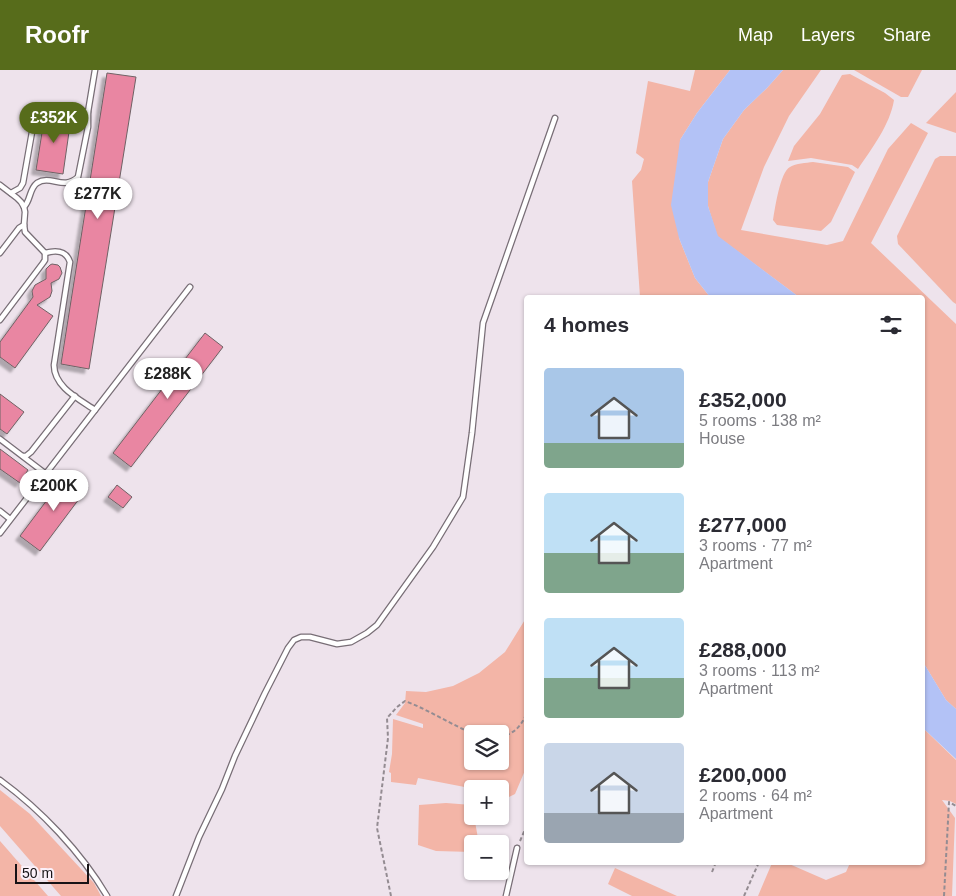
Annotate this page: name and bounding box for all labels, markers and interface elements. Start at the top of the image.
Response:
text: Roofr [25,21,89,48]
text: Map [738,25,773,45]
text: Layers [801,25,855,45]
text: Share [883,25,931,45]
pin: £352K [19,102,89,144]
text: £352K [30,109,78,126]
pin: £277K [63,178,133,220]
text: £277K [74,185,122,202]
icon: filters [877,311,905,339]
text: 4 homes [544,313,629,336]
pin: £288K [133,358,203,400]
text: £288K [144,365,192,382]
icon: home [584,388,644,448]
text: £352,000 [699,388,787,411]
text: 5 rooms · 138 m² [699,412,821,429]
text: House [699,430,745,447]
pin: £200K [19,470,89,512]
text: £200K [30,477,78,494]
icon: home [584,513,644,573]
text: £277,000 [699,513,787,536]
text: 3 rooms · 77 m² [699,537,812,554]
text: Apartment [699,555,773,572]
icon: home [584,638,644,698]
text: £288,000 [699,638,787,661]
text: 3 rooms · 113 m² [699,662,820,679]
text: Apartment [699,680,773,697]
map controls [464,725,509,880]
button: layers [464,725,509,770]
icon: home [584,763,644,823]
text: £200,000 [699,763,787,786]
button: + [464,780,509,825]
text: 2 rooms · 64 m² [699,787,812,804]
text: Apartment [699,805,773,822]
button: − [464,835,509,880]
scale bar [15,861,89,884]
text: 50 m [22,865,53,881]

